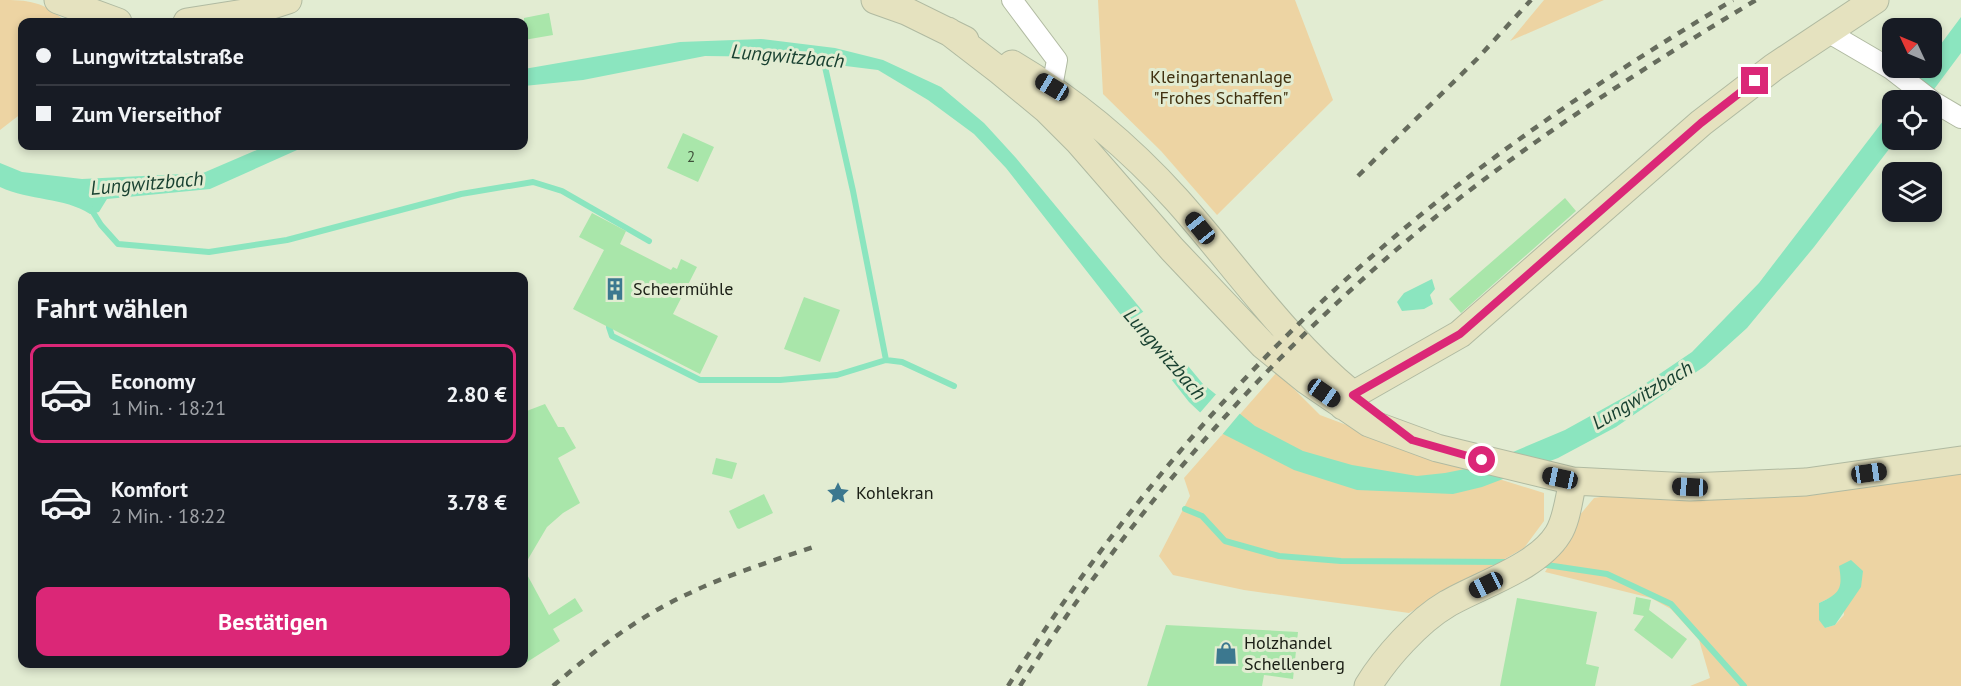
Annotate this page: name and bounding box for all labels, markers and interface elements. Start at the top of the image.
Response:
north arrow [1882,18,1942,78]
map controls [1882,18,1942,222]
water label: Lungwitzbach [730,38,846,74]
text: Lungwitztalstraße [72,42,244,70]
park label: Kleingartenanlage "Frohes Schaffen" [1150,65,1292,109]
route end [1741,67,1768,94]
car [1032,70,1072,104]
button: locate [1882,90,1942,150]
text: Zum Vierseithof [72,100,221,128]
house number: 2 [687,147,695,166]
button: layers [1882,162,1942,222]
water label: Lungwitzbach [89,165,205,201]
car [1182,208,1218,248]
building icon: Scheermühle [602,276,628,302]
place label: Scheermühle [633,277,733,300]
text: Fahrt wählen [36,291,188,325]
water label: Lungwitzbach [1118,303,1212,405]
water label: Lungwitzbach [1587,355,1697,435]
icon: car [39,367,93,421]
text: Economy [111,367,195,395]
car [1304,375,1344,411]
text: 2.80 € [446,380,507,408]
text: 1 Min. · 18:21 [111,395,226,421]
route start [1468,446,1495,473]
car [1850,462,1888,484]
car [1541,465,1579,491]
icon: car [39,475,93,529]
text: Komfort [111,475,188,503]
car [1672,477,1708,497]
place icon: Kohlekran [825,480,851,506]
place label: Kohlekran [856,481,934,504]
text: 3.78 € [446,488,507,516]
text: 2 Min. · 18:22 [111,503,226,529]
car [1466,569,1506,601]
button: Bestätigen [36,587,510,656]
place label: Holzhandel Schellenberg [1244,631,1345,675]
shop icon: Holzhandel Schellenberg [1213,640,1239,666]

